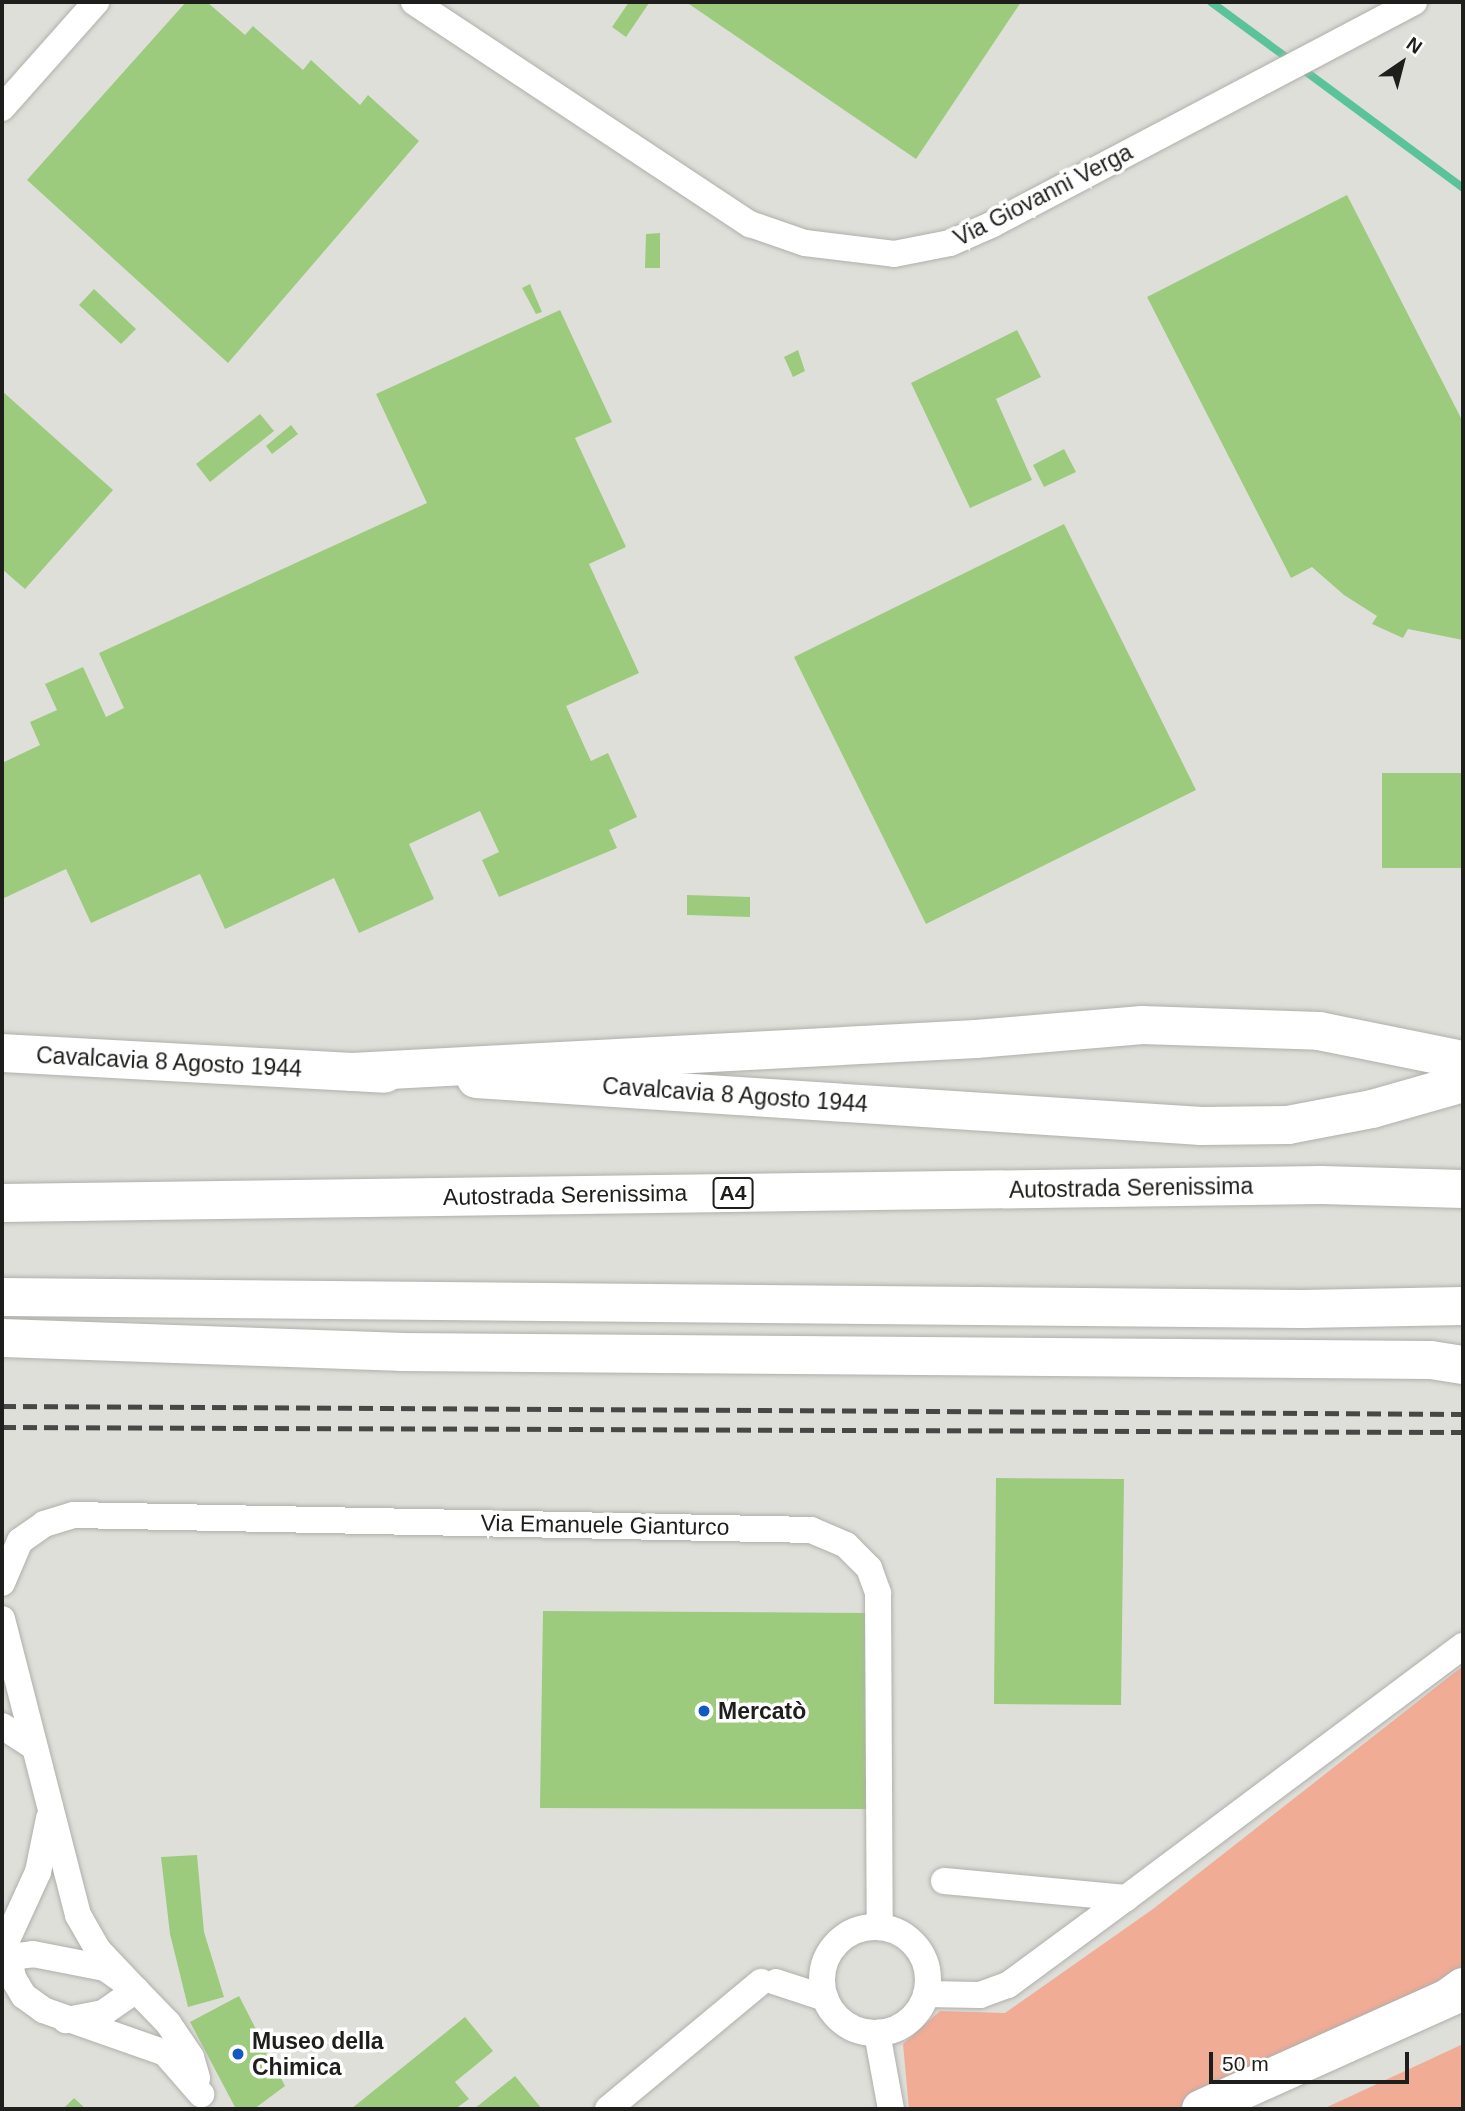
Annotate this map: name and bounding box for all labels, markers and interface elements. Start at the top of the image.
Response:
north arrow [1367,28,1437,98]
text: N [1403,33,1426,58]
street label: Via Giovanni Verga [949,138,1137,252]
street label: Cavalcavia 8 Agosto 1944 [35,1041,303,1083]
street label: Cavalcavia 8 Agosto 1944 [601,1072,869,1118]
street label: Autostrada Serenissima [1009,1172,1253,1204]
road number: A4 [712,1176,754,1210]
street label: Autostrada Serenissima [443,1179,687,1211]
street label: Via Emanuele Gianturco [480,1509,730,1541]
place label: Mercatò [718,1697,806,1725]
marker: Mercatò [696,1703,712,1719]
place label: Museo della Chimica [252,2027,384,2081]
scale bar [1213,2038,1412,2082]
marker: Museo della Chimica [230,2046,246,2062]
text: 50 m [1222,2052,1269,2075]

